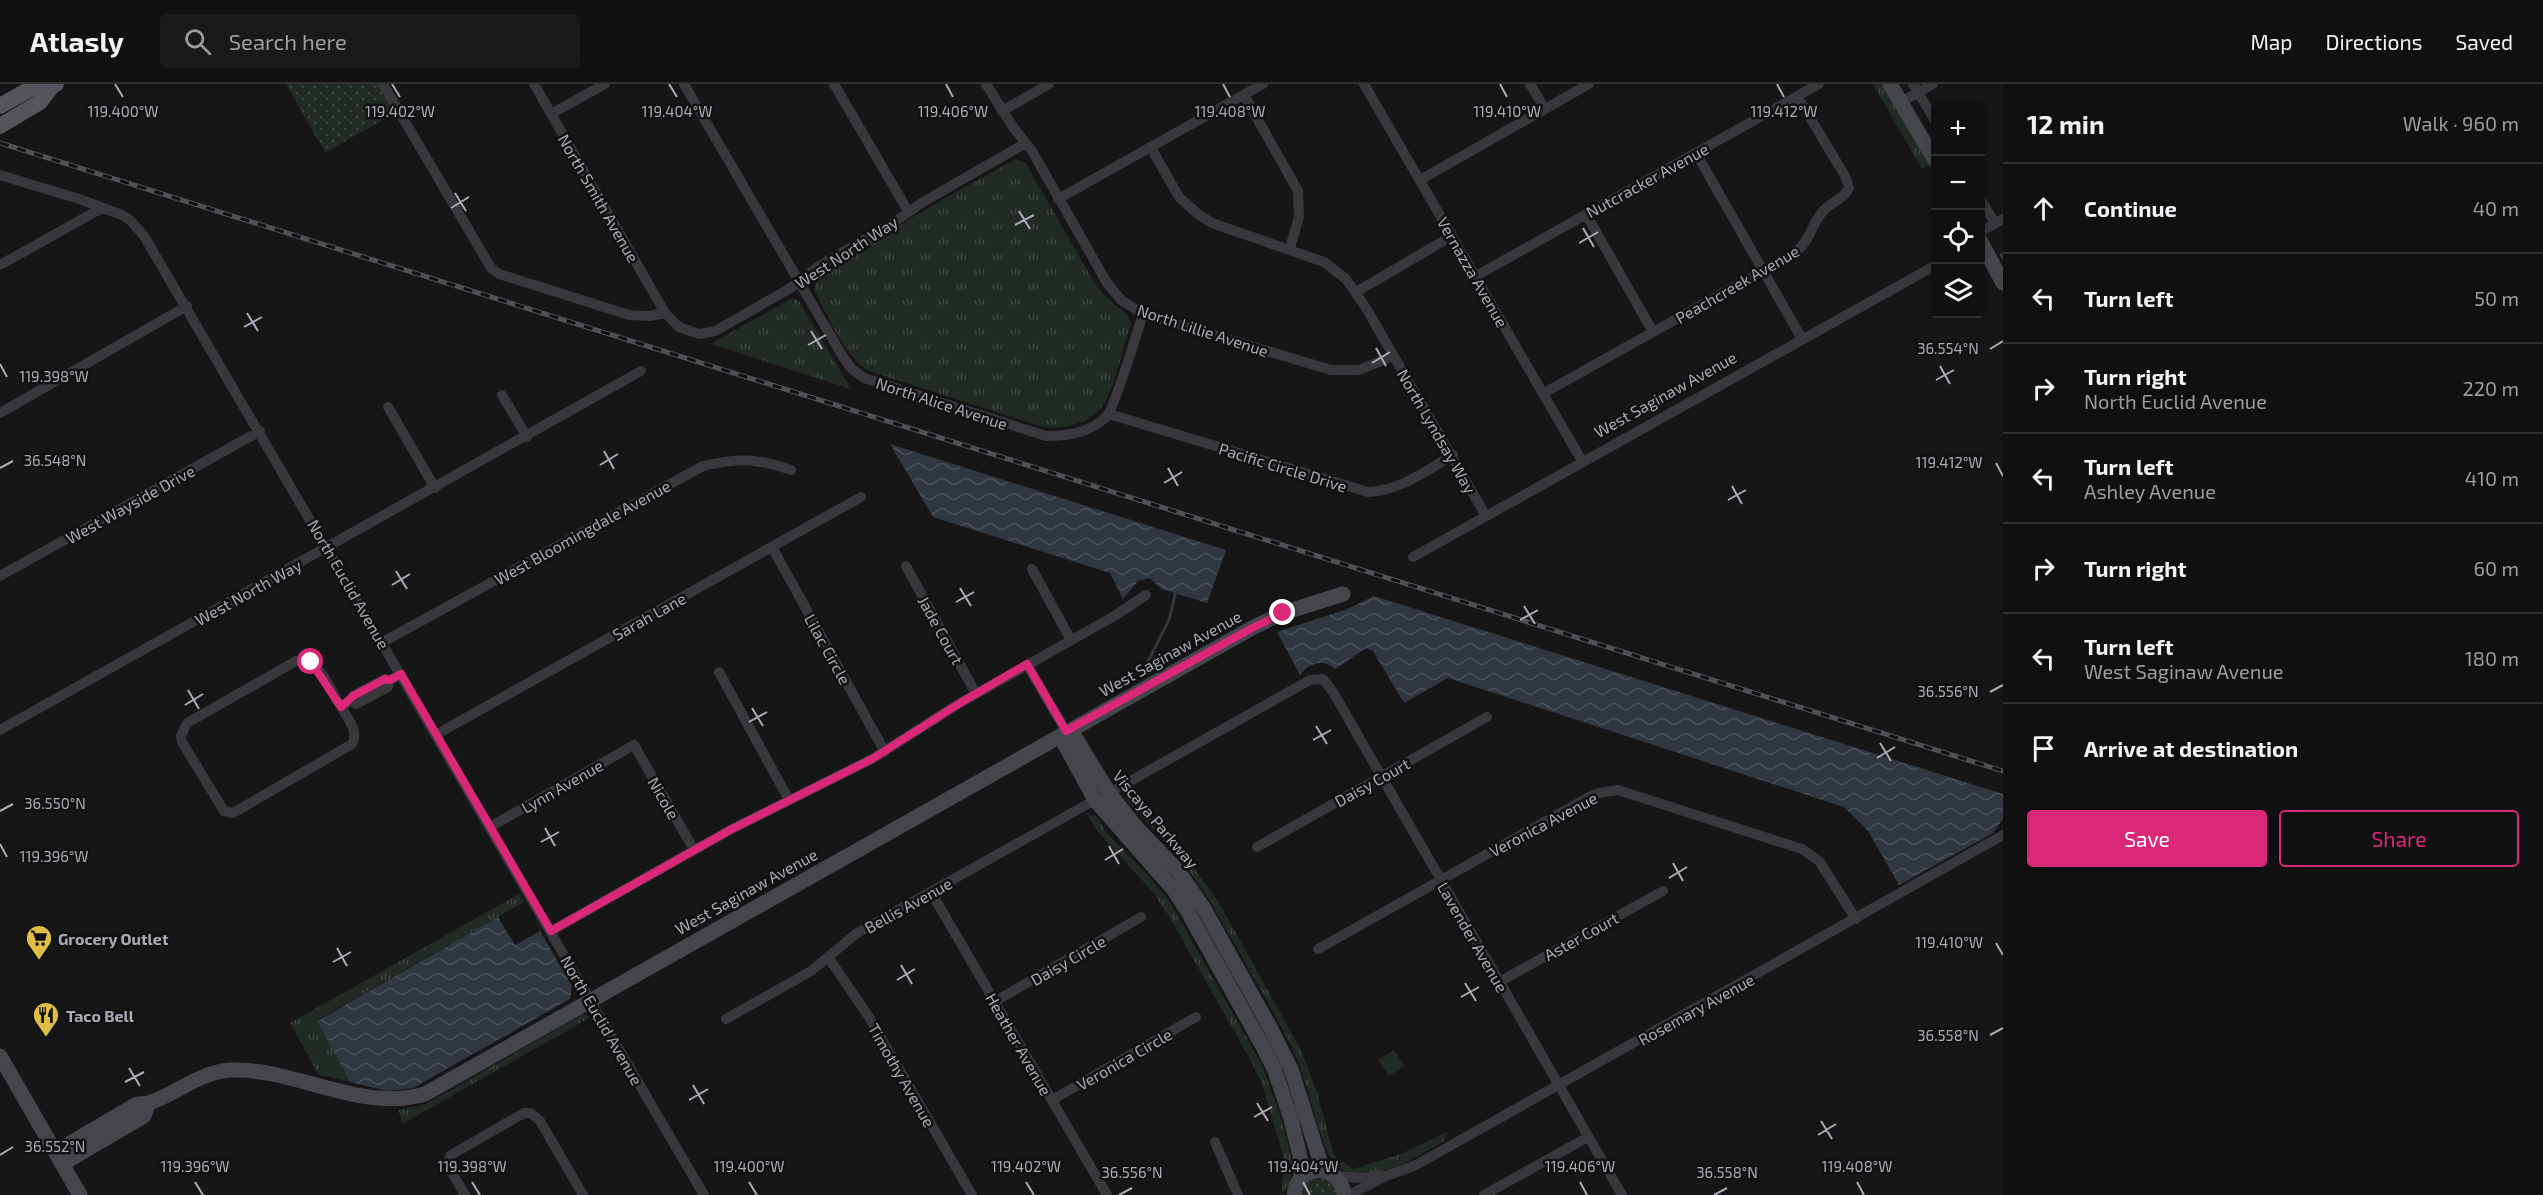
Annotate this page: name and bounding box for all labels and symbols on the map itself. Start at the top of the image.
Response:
text: 119.400°W [88,102,158,120]
text: 119.402°W [365,102,435,120]
text: 119.404°W [642,102,712,120]
text: 119.406°W [918,102,988,120]
text: 119.408°W [1195,102,1265,120]
text: 119.410°W [1473,102,1541,120]
text: 119.412°W [1750,102,1818,120]
street label: North Smith Avenue [555,131,643,265]
street label: Nutcracker Avenue [1583,139,1711,221]
street label: West North Way [791,211,902,292]
street label: Vernazza Avenue [1434,213,1512,331]
street label: Peachcreek Avenue [1672,241,1802,327]
street label: North Lillie Avenue [1135,300,1271,360]
text: 36.554°N [1917,339,1979,357]
street label: West Saginaw Avenue [1591,347,1739,441]
street label: North Lyndsay Way [1394,365,1481,497]
text: 119.398°W [19,367,89,385]
street label: North Alice Avenue [874,373,1010,433]
street label: Pacific Circle Drive [1217,438,1349,496]
text: 36.548°N [24,451,86,469]
text: 119.412°W [1915,453,1983,471]
street label: West Wayside Drive [62,461,198,547]
street label: West Bloomingdale Avenue [491,476,673,588]
street label: North Euclid Avenue [304,516,394,652]
street label: West North Way [191,555,305,629]
street label: Sarah Lane [609,588,689,644]
street label: Jade Court [914,592,968,668]
route end [1269,599,1295,625]
street label: West Saginaw Avenue [1096,606,1244,700]
street label: Lilac Circle [801,610,855,688]
route start [297,648,323,674]
text: 36.556°N [1917,682,1979,700]
street label: Daisy Court [1331,754,1413,810]
street label: Lynn Avenue [518,755,606,817]
street label: Viscaya Parkway [1109,766,1203,872]
street label: Nicole [644,774,684,822]
street label: Veronica Avenue [1486,788,1600,860]
text: 36.550°N [24,794,86,812]
street label: West Saginaw Avenue [672,844,820,938]
text: 119.396°W [19,847,89,865]
street label: Bellis Avenue [861,873,955,937]
street label: Lavender Avenue [1434,879,1512,995]
street label: Aster Court [1540,908,1622,964]
supermarket icon: Grocery Outlet [24,923,54,961]
place label: Grocery Outlet [58,929,169,949]
street label: Daisy Circle [1027,931,1109,989]
text: 119.410°W [1915,933,1983,951]
street label: North Euclid Avenue [557,952,647,1088]
street label: Rosemary Avenue [1635,969,1757,1049]
street label: Heather Avenue [982,989,1056,1099]
restaurant icon: Taco Bell [31,1000,61,1038]
place label: Taco Bell [66,1006,135,1025]
street label: Timothy Avenue [865,1020,939,1130]
street label: Veronica Circle [1073,1024,1175,1094]
text: 36.558°N [1917,1026,1979,1044]
text: 36.552°N [25,1137,85,1155]
text: 119.396°W [160,1157,230,1175]
text: 119.398°W [437,1157,507,1175]
text: 119.400°W [714,1157,784,1175]
text: 119.402°W [991,1157,1061,1175]
text: 119.404°W [1268,1157,1338,1175]
text: 119.406°W [1545,1157,1615,1175]
text: 119.408°W [1822,1157,1892,1175]
text: 36.556°N [1101,1163,1163,1181]
text: 36.558°N [1696,1163,1758,1181]

